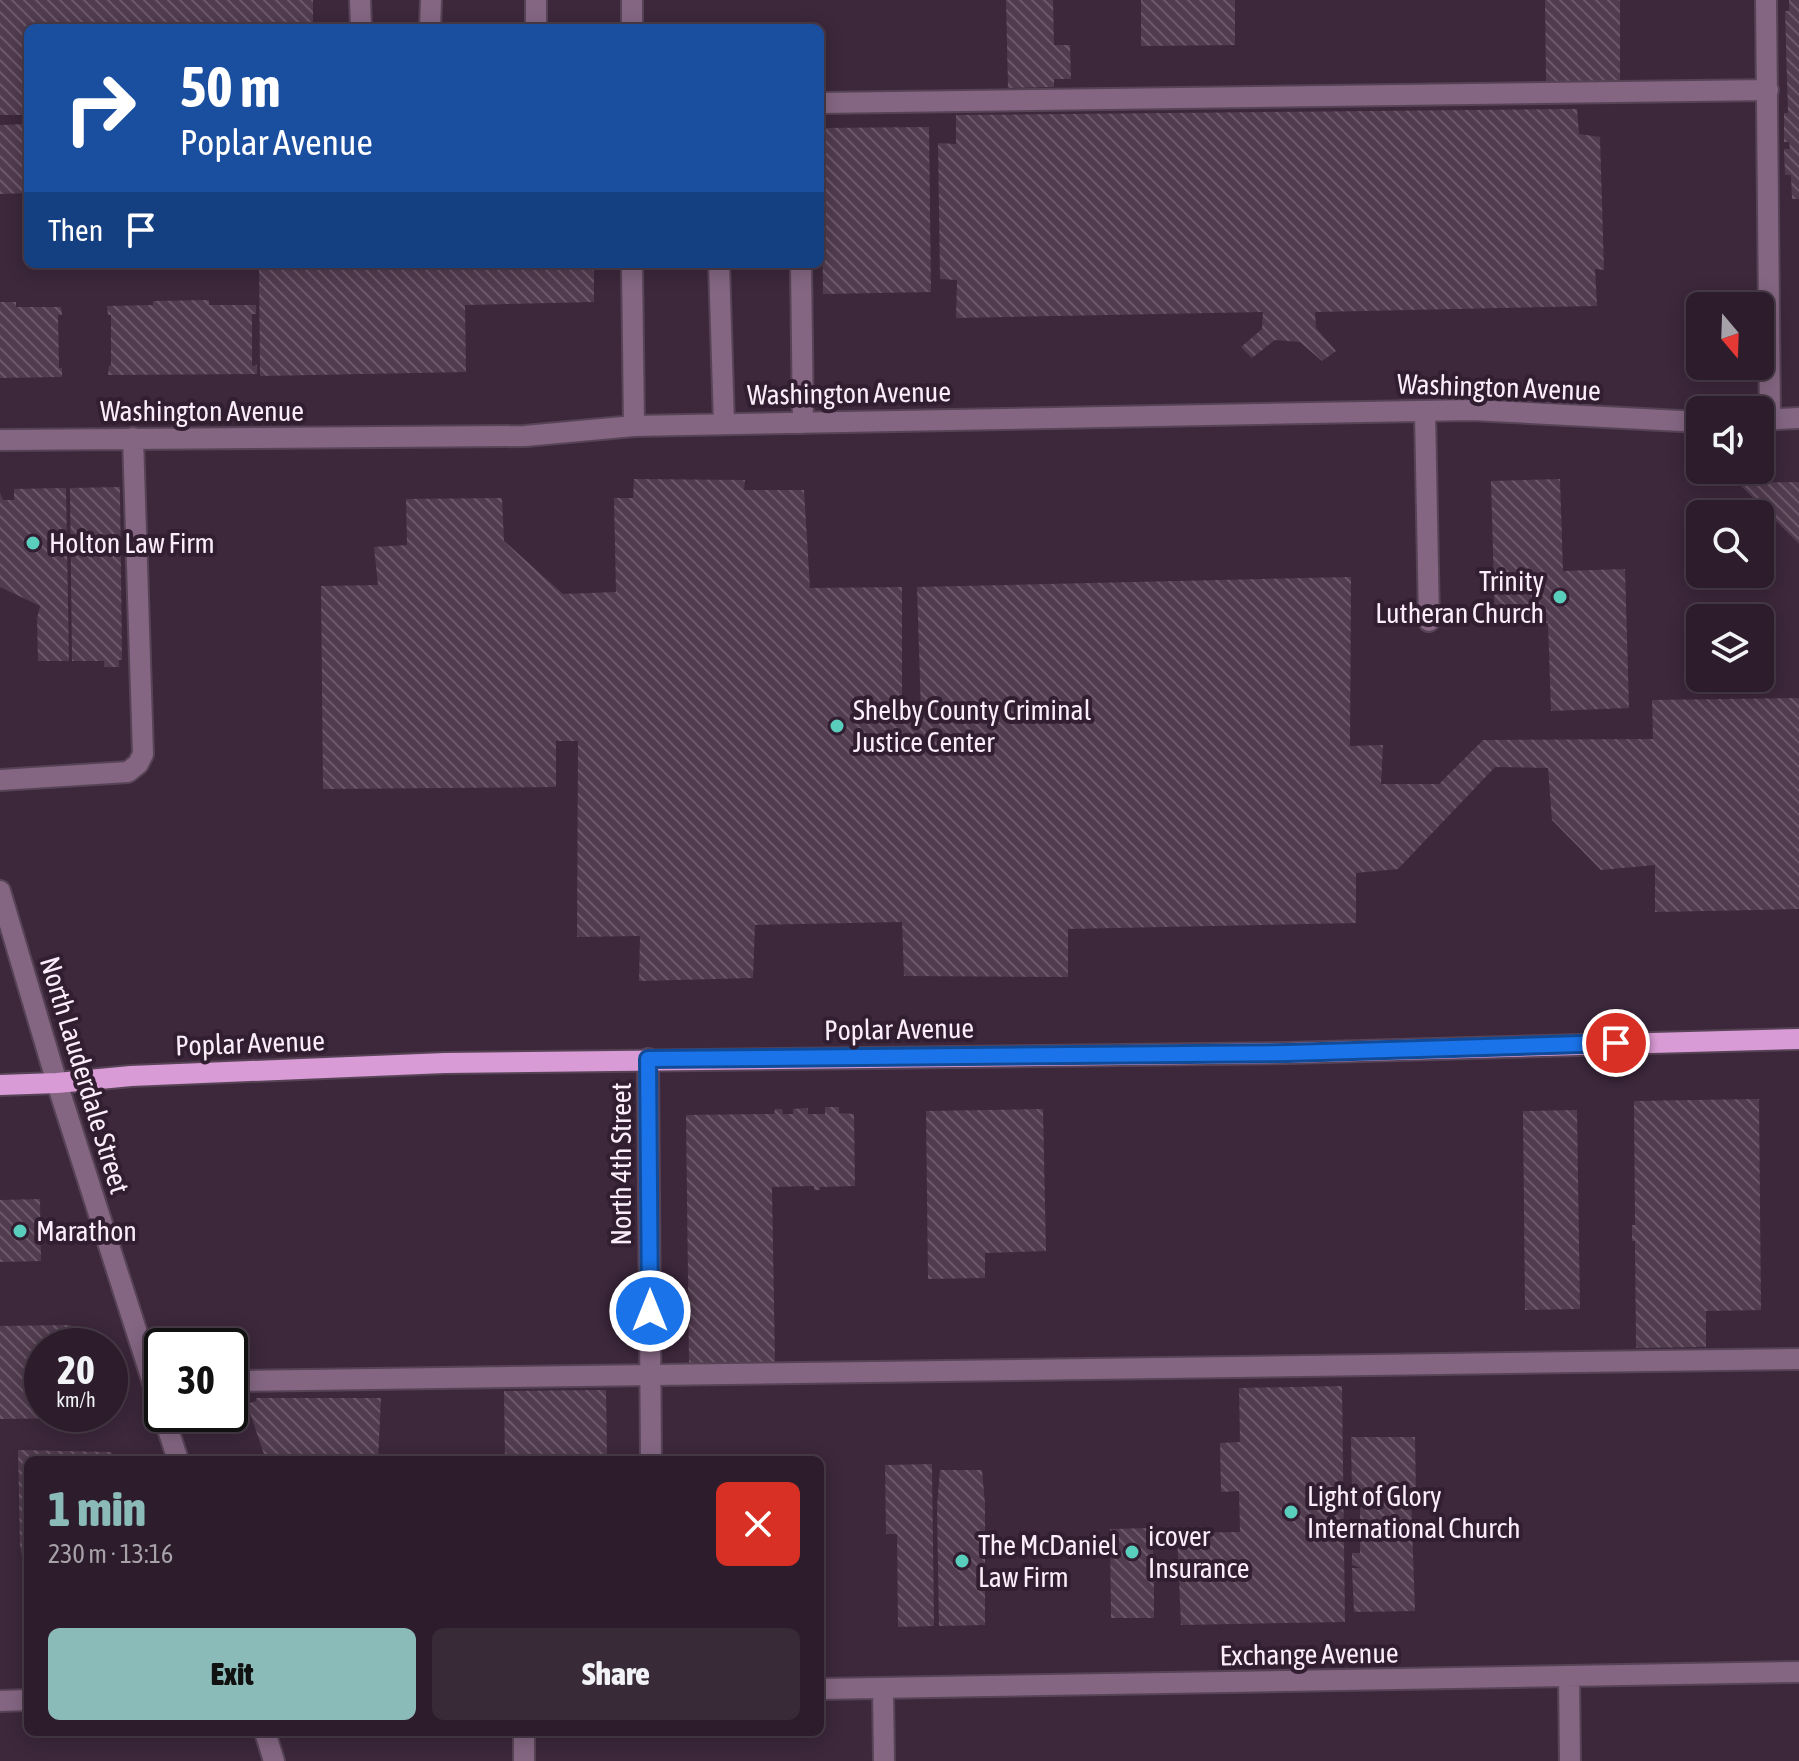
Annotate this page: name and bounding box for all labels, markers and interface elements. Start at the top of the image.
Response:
text: 50 m [180,55,281,119]
icon: right [48,56,152,160]
text: Poplar Avenue [180,121,373,163]
icon: arrive [119,208,163,252]
text: Then [48,213,103,247]
north arrow [1686,292,1774,380]
map controls [1686,292,1774,692]
street label: Washington Avenue [1397,367,1601,407]
street label: Washington Avenue [747,375,951,411]
street label: Washington Avenue [100,395,304,427]
button: sound [1686,396,1774,484]
button: search [1686,500,1774,588]
place label: Holton Law Firm [49,527,215,559]
marker: Holton Law Firm [24,534,42,552]
place label: Trinity Lutheran Church [1375,565,1544,629]
marker: Trinity Lutheran Church [1551,588,1569,606]
button: layers [1686,604,1774,692]
place label: Shelby County Criminal Justice Center [853,694,1092,758]
marker: Shelby County Criminal Justice Center [828,717,846,735]
street label: North Lauderdale Street [34,953,136,1197]
pin [1582,1009,1650,1077]
street label: Poplar Avenue [824,1012,974,1046]
icon: arrive [1594,1021,1638,1065]
street label: Poplar Avenue [175,1024,325,1062]
street label: North 4th Street [605,1082,637,1246]
place label: Marathon [36,1215,137,1247]
marker: Marathon [11,1222,29,1240]
position arrow [608,1269,692,1353]
speed limit sign: 30 [144,1328,248,1432]
text: 20 [57,1347,95,1392]
text: km/h [56,1388,96,1411]
place label: Light of Glory International Church [1307,1480,1521,1544]
text: 1 min [48,1481,146,1536]
button: close [716,1482,800,1566]
marker: Light of Glory International Church [1282,1503,1300,1521]
place label: icover Insurance [1148,1520,1250,1584]
place label: The McDaniel Law Firm [978,1529,1118,1593]
text: 230 m · 13:16 [48,1539,173,1569]
marker: icover Insurance [1123,1543,1141,1561]
marker: The McDaniel Law Firm [953,1552,971,1570]
button: Exit [48,1628,416,1720]
button: Share [432,1628,800,1720]
street label: Exchange Avenue [1219,1636,1399,1672]

